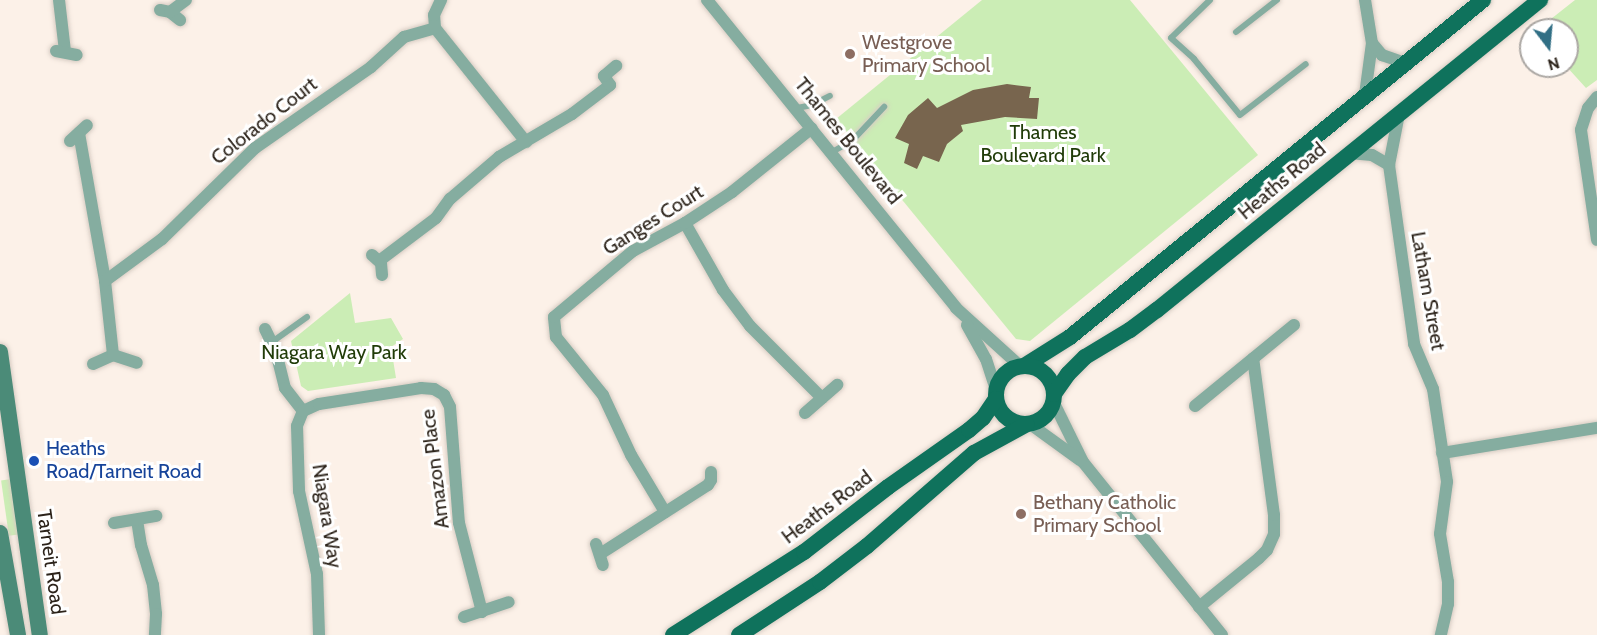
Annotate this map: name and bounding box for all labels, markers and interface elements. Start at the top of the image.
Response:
north arrow [1519,18,1579,78]
place label: Westgrove Primary School [862,30,990,77]
marker: Westgrove Primary School [843,47,857,61]
text: N [1545,53,1562,75]
street label: Colorado Court [206,72,322,170]
street label: Thames Boulevard [790,73,906,209]
park label: Thames Boulevard Park [980,121,1106,168]
street label: Heaths Road [1233,137,1331,225]
street label: Ganges Court [598,180,708,260]
street label: Latham Street [1406,230,1450,352]
park label: Niagara Way Park [261,340,407,364]
street label: Amazon Place [416,408,454,530]
place label: Heaths Road/Tarneit Road [46,437,201,484]
marker: Heaths Road/Tarneit Road [27,454,41,468]
street label: Niagara Way [307,462,347,570]
street label: Heaths Road [777,465,877,549]
place label: Bethany Catholic Primary School [1033,490,1176,537]
marker: Bethany Catholic Primary School [1014,507,1028,521]
street label: Tarneit Road [32,508,70,616]

